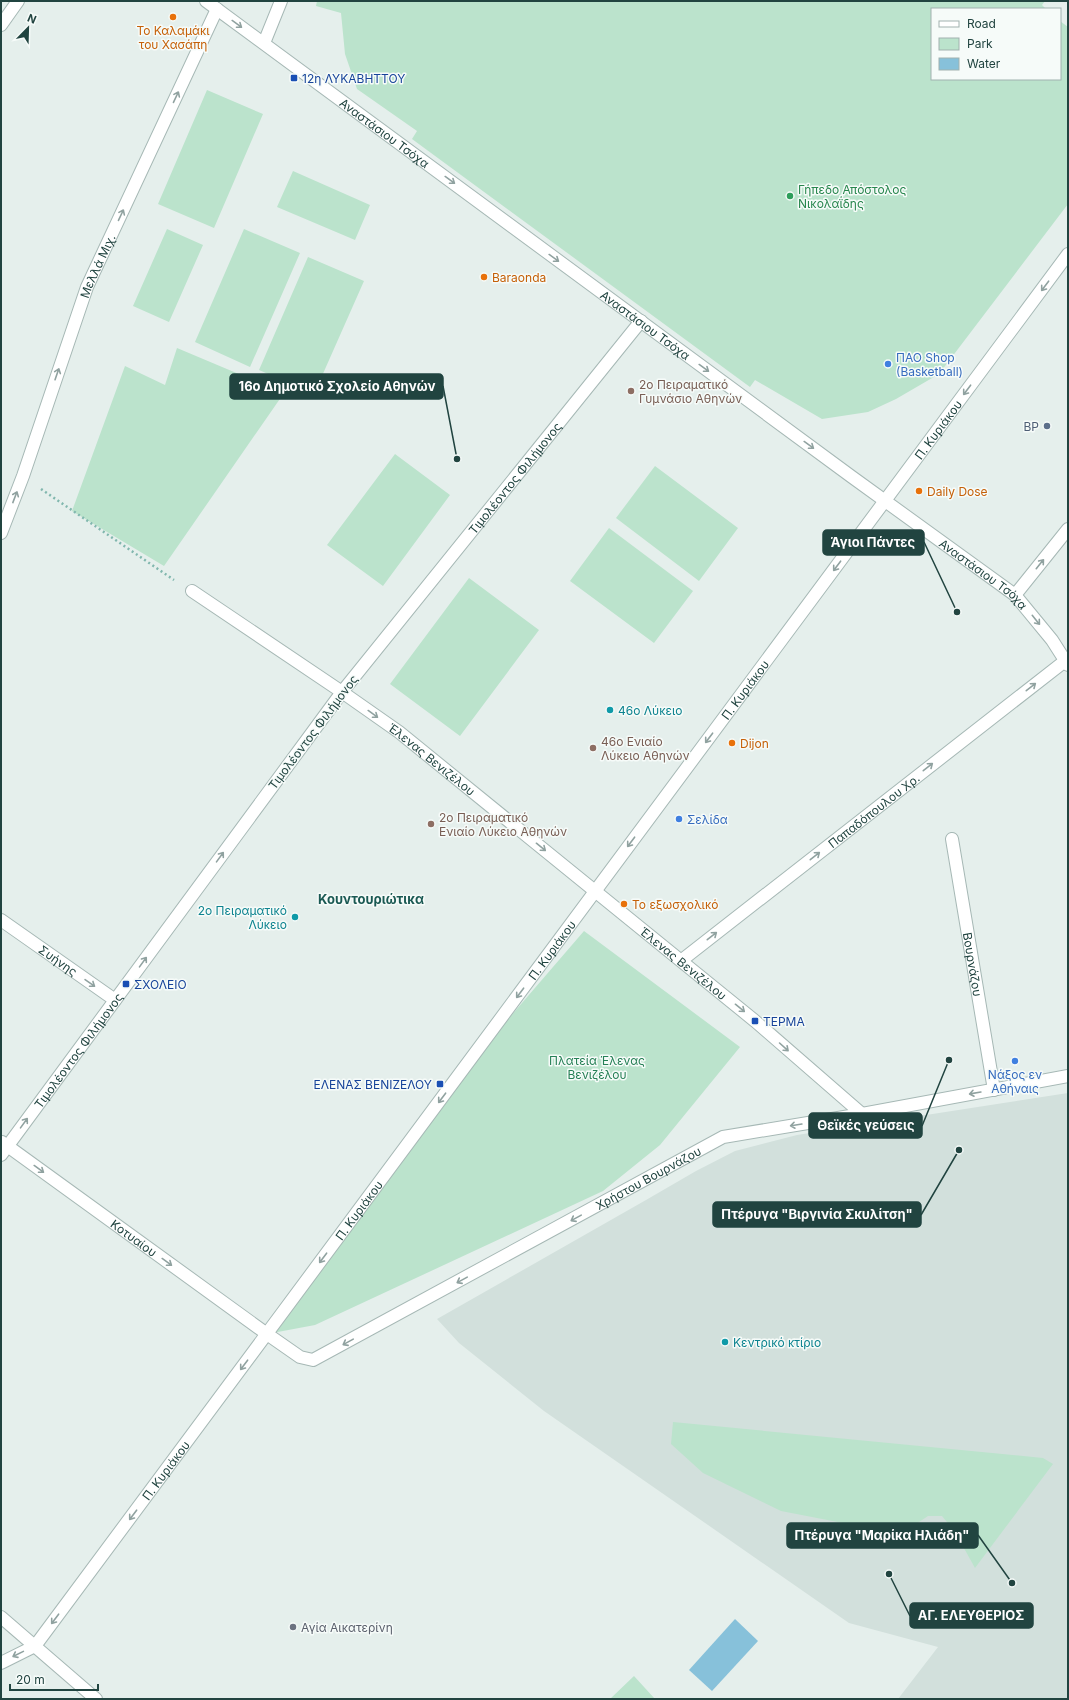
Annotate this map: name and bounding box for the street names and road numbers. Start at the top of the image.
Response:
street label: Αναστάσιου Τσόχα [337,95,433,171]
street label: Μελλά Μιχ. [76,232,118,300]
street label: Αναστάσιου Τσόχα [598,287,693,363]
street label: Π. Κυριάκου [911,397,965,462]
street label: Τιμoλέοντος Φιλήμονος [465,419,564,537]
street label: Αναστάσιου Τσόχα [936,535,1031,612]
street label: Π. Κυριάκου [718,657,772,722]
street label: Τιμoλέοντος Φιλήμονος [265,672,361,792]
street label: Έλενας Βενιζέλου [386,719,478,798]
street label: Παπαδόπουλου Χρ. [825,770,922,851]
street label: Π. Κυριάκου [525,917,579,982]
street label: Έλενας Βενιζέλου [637,923,730,1003]
street label: Βουρνάζου [960,931,986,997]
street label: Συήνης [36,942,81,979]
street label: Τιμoλέοντος Φιλήμονος [31,990,126,1111]
street label: Χρήστου Βουρνάζου [593,1143,703,1213]
street label: Π. Κυριάκου [332,1177,386,1243]
street label: Κοτυαίου [108,1216,160,1259]
street label: Π. Κυριάκου [139,1437,192,1503]

